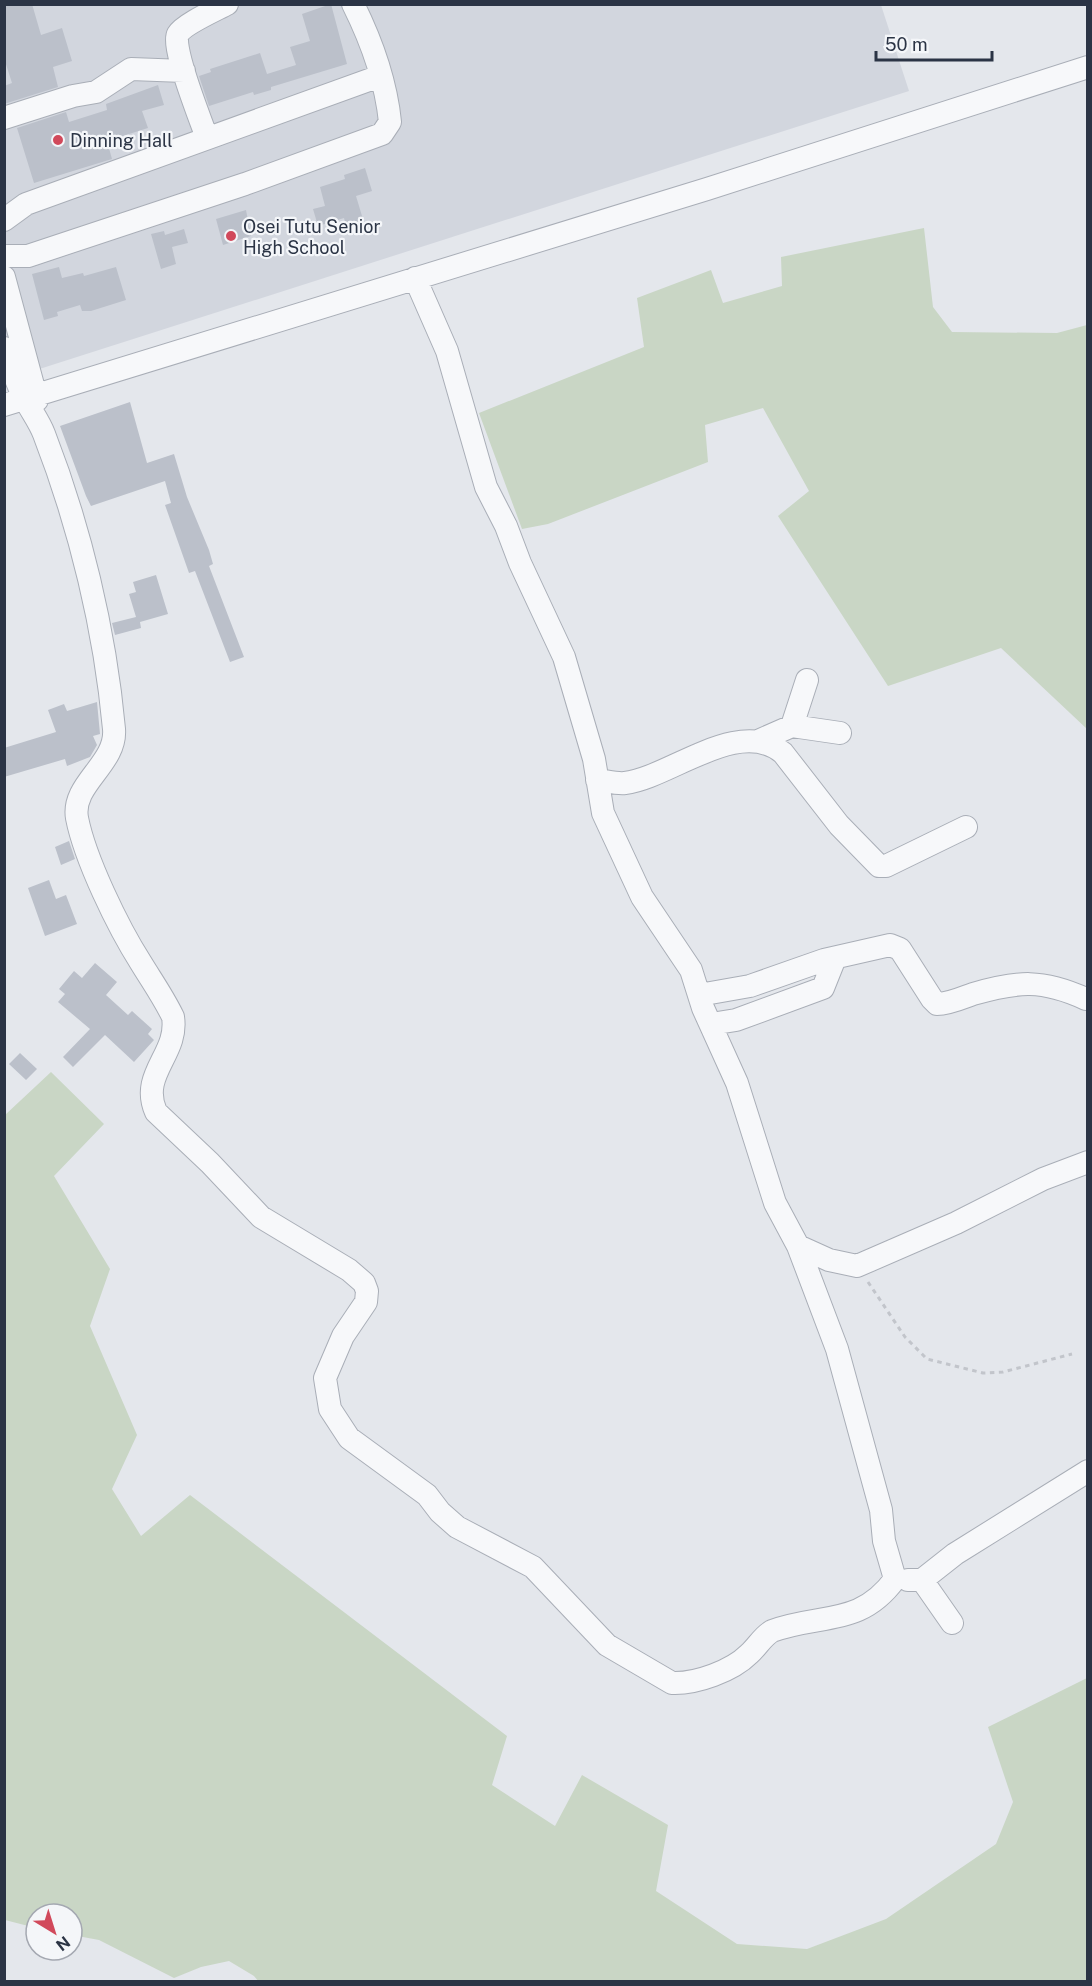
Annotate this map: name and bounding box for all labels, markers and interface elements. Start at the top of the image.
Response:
scale bar [876,24,992,62]
text: 50 m [885,34,928,55]
place label: Dinning Hall [70,130,173,151]
marker: Dinning Hall [51,133,65,147]
place label: Osei Tutu Senior High School [243,216,380,258]
marker: Osei Tutu Senior High School [224,229,238,243]
north arrow [24,1902,84,1962]
text: N [52,1932,74,1955]

